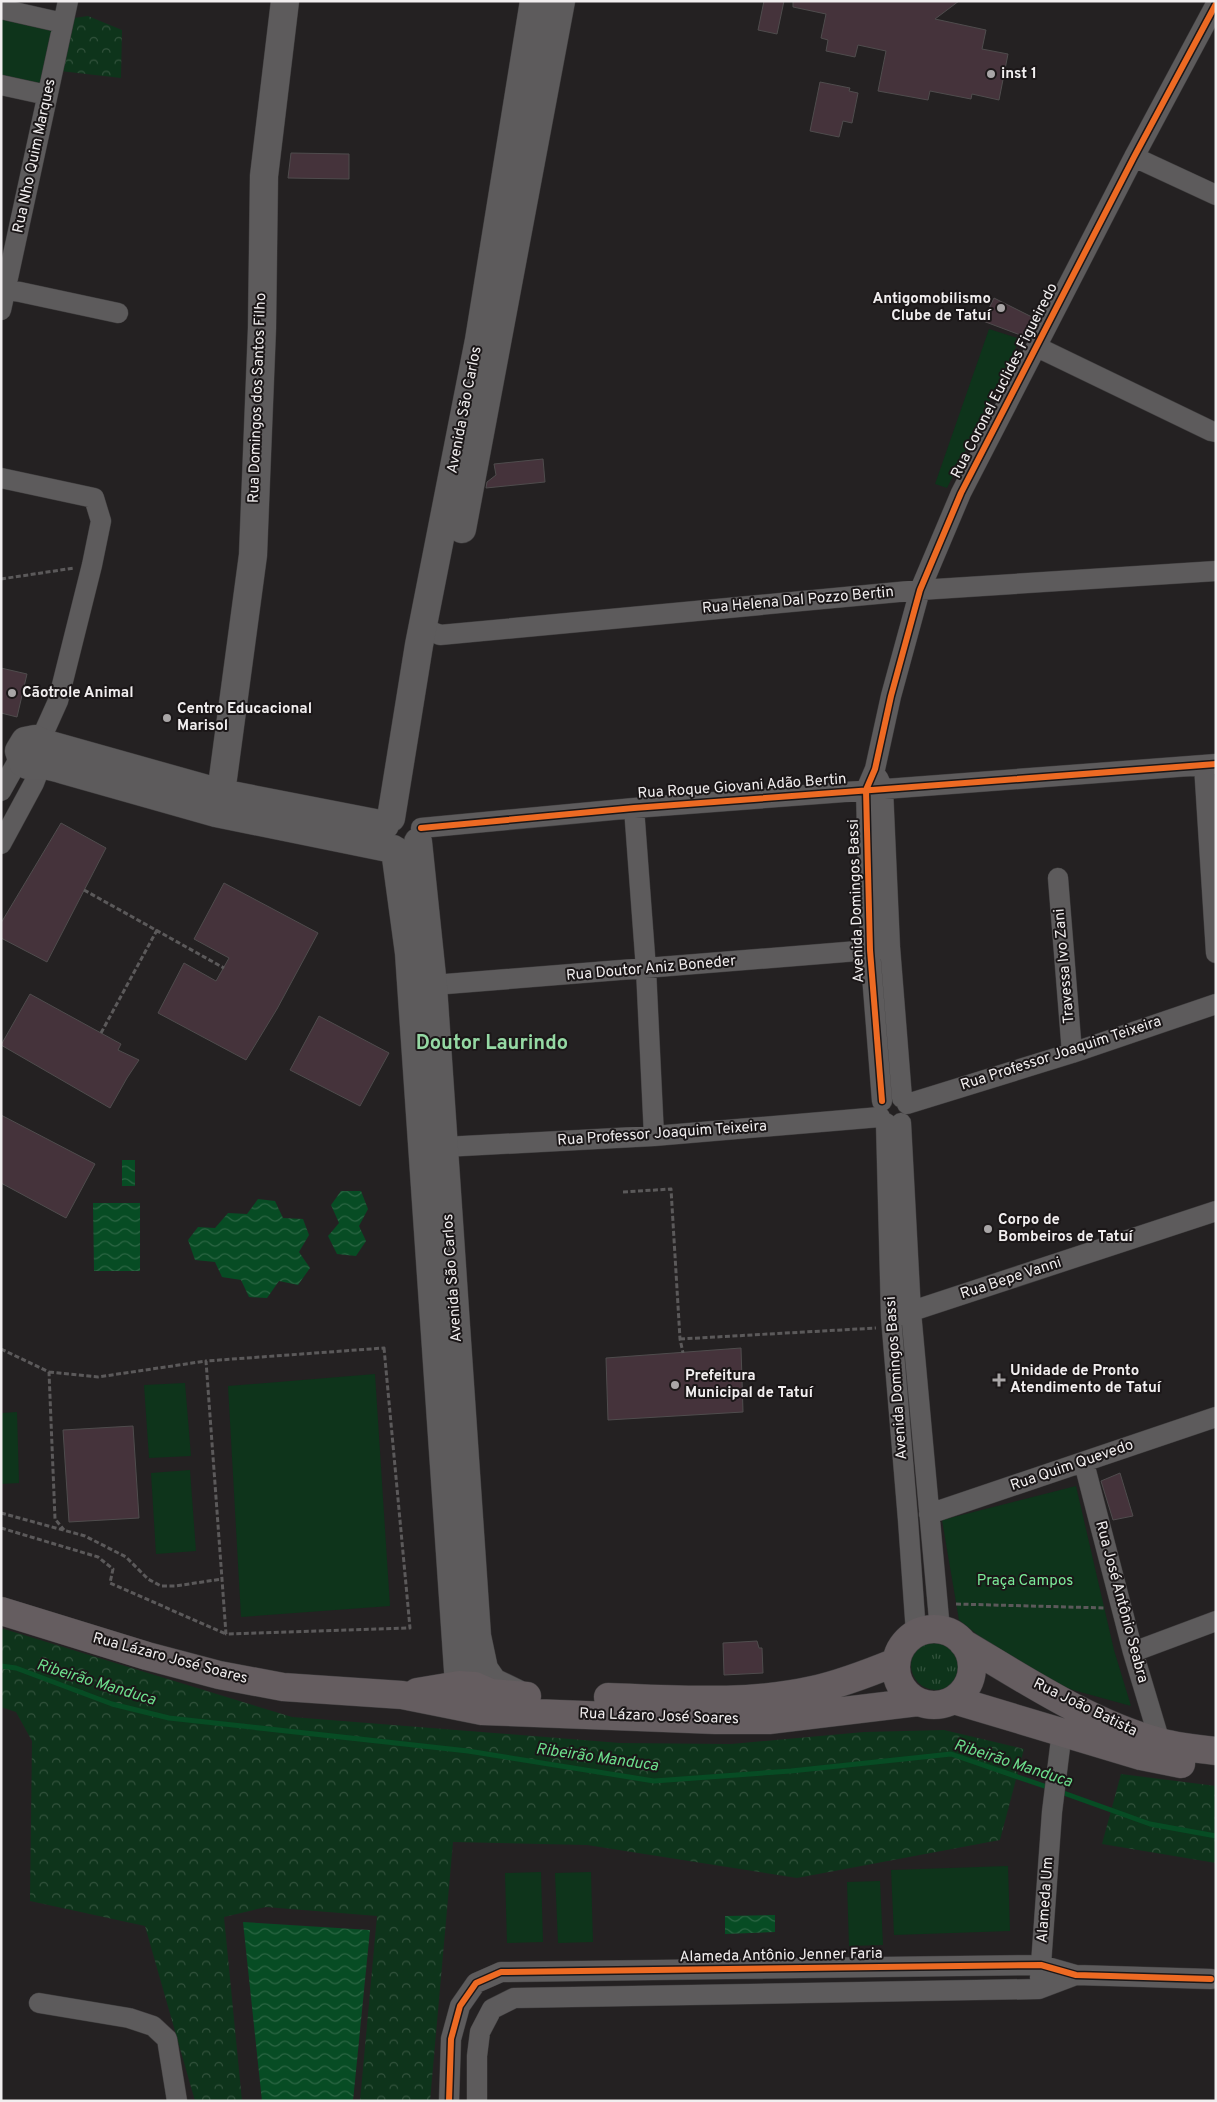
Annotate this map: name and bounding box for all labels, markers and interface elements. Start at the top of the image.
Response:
place label: inst 1 [1001,65,1037,84]
marker: inst 1 [985,68,997,80]
street label: Rua Nho Quim Marques [9,77,61,235]
street label: Rua Coronel Euclides Figueiredo [947,280,1063,482]
place label: Antigomobilismo Clube de Tatuí [873,290,993,326]
street label: Rua Domingos dos Santos Filho [245,293,271,503]
marker: Antigomobilismo Clube de Tatuí [995,302,1007,314]
street label: Avenida São Carlos [443,345,487,475]
street label: Rua Helena Dal Pozzo Bertin [701,583,895,619]
place label: Cãotrole Animal [22,684,134,703]
marker: Cãotrole Animal [6,687,18,699]
place label: Centro Educacional Marisol [177,700,312,736]
marker: Centro Educacional Marisol [161,712,173,724]
street label: Rua Roque Giovani Adão Bertin [637,770,847,804]
street label: Avenida Domingos Bassi [845,819,869,983]
street label: Travessa Ivo Zani [1051,908,1079,1024]
street label: Rua Doutor Aniz Boneder [565,952,737,986]
street label: Rua Professor Joaquim Teixeira [958,1013,1164,1095]
district label: Doutor Laurindo [416,1031,568,1057]
street label: Rua Professor Joaquim Teixeira [557,1117,767,1151]
place label: Corpo de Bombeiros de Tatuí [998,1211,1135,1247]
street label: Avenida São Carlos [439,1213,467,1343]
marker: Corpo de Bombeiros de Tatuí [982,1223,994,1235]
street label: Rua Bepe Vanni [958,1254,1064,1304]
street label: Avenida Domingos Bassi [882,1296,912,1460]
place label: Unidade de Pronto Atendimento de Tatuí [1010,1362,1163,1398]
place label: Prefeitura Municipal de Tatuí [685,1367,815,1403]
marker: Unidade de Pronto Atendimento de Tatuí [992,1373,1006,1387]
marker: Prefeitura Municipal de Tatuí [669,1379,681,1391]
street label: Rua Quim Quevedo [1008,1436,1136,1496]
street label: Rua José Antônio Seabra [1090,1519,1152,1685]
park label: Praça Campos [977,1572,1073,1591]
street label: Rua Lázaro José Soares [90,1629,250,1689]
water label: Ribeirão Manduca [34,1655,159,1711]
street label: Rua João Batista [1030,1675,1140,1741]
street label: Rua Lázaro José Soares [579,1705,739,1729]
water label: Ribeirão Manduca [951,1735,1075,1793]
water label: Ribeirão Manduca [534,1740,660,1777]
street label: Alameda Um [1034,1856,1058,1944]
street label: Alameda Antônio Jenner Faria [679,1945,883,1967]

